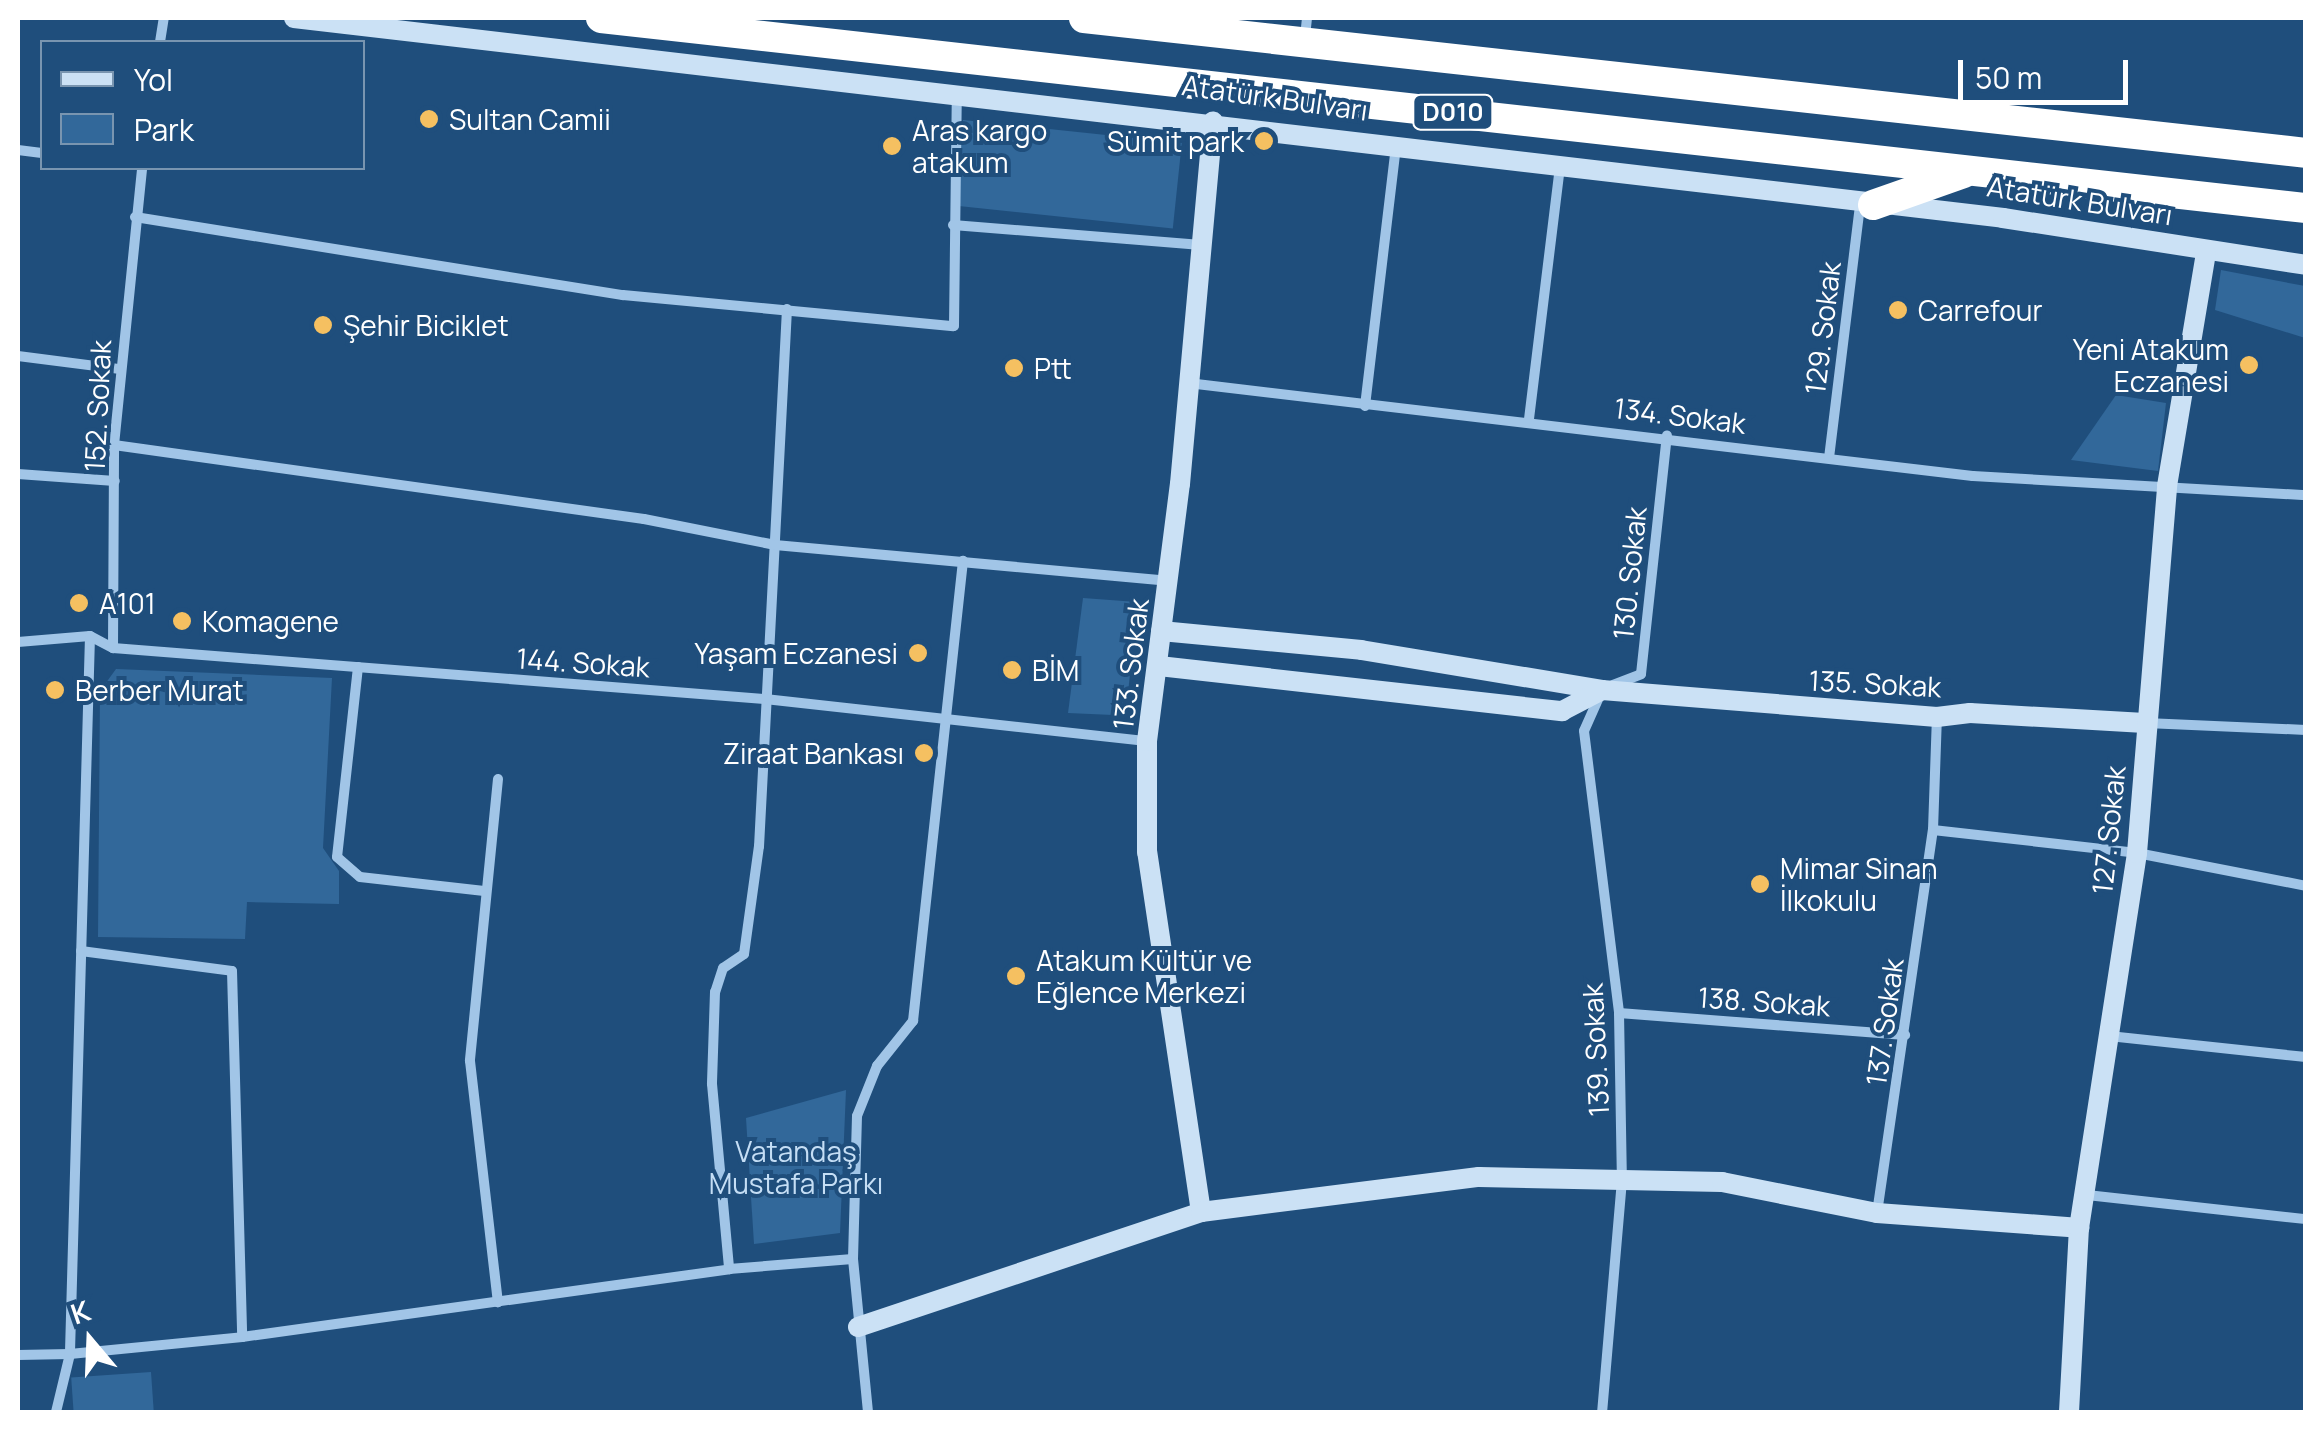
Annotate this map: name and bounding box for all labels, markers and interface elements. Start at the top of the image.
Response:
legend [40,40,365,170]
scale bar [1963,40,2133,102]
text: 50 m [1975,57,2042,98]
text: Yol [134,59,173,100]
street label: Atatürk Bulvarı [1180,67,1370,127]
road number: D010 [1410,92,1496,132]
place label: Sultan Camii [449,102,611,136]
marker: Sultan Camii [418,108,440,130]
text: Park [134,109,194,150]
place label: Aras kargo atakum [912,113,1047,179]
place label: Sümit park [1107,124,1244,158]
marker: Sümit park [1253,130,1275,152]
marker: Aras kargo atakum [881,135,903,157]
street label: Atatürk Bulvarı [1985,169,2175,231]
street label: 129. Sokak [1797,260,1847,396]
place label: Carrefour [1918,293,2043,327]
marker: Carrefour [1887,299,1909,321]
place label: Şehir Biciklet [343,308,509,342]
marker: Şehir Biciklet [312,314,334,336]
place label: Yeni Atakum Eczanesi [2073,332,2229,398]
street label: 152. Sokak [77,339,117,473]
place label: Ptt [1034,351,1072,385]
marker: Yeni Atakum Eczanesi [2238,354,2260,376]
marker: Ptt [1003,357,1025,379]
street label: 134. Sokak [1612,390,1748,440]
street label: 130. Sokak [1605,505,1653,641]
place label: A101 [99,586,156,620]
marker: A101 [68,592,90,614]
street label: 133. Sokak [1105,597,1155,731]
place label: Komagene [202,604,339,638]
marker: Komagene [171,610,193,632]
place label: Yaşam Eczanesi [694,636,898,670]
street label: 144. Sokak [515,641,651,683]
marker: Yaşam Eczanesi [907,642,929,664]
place label: BİM [1032,653,1079,687]
marker: BİM [1001,659,1023,681]
street label: 135. Sokak [1808,663,1942,703]
place label: Berber Murat [75,673,244,707]
marker: Berber Murat [44,679,66,701]
place label: Ziraat Bankası [723,736,904,770]
marker: Ziraat Bankası [913,742,935,764]
street label: 127. Sokak [2085,764,2131,896]
place label: Mimar Sinan İlkokulu [1780,851,1938,917]
marker: Mimar Sinan İlkokulu [1749,873,1771,895]
place label: Atakum Kültür ve Eğlence Merkezi [1036,943,1252,1009]
street label: 137. Sokak [1858,956,1910,1088]
marker: Atakum Kültür ve Eğlence Merkezi [1005,965,1027,987]
street label: 138. Sokak [1697,980,1831,1022]
street label: 139. Sokak [1575,983,1615,1117]
park label: Vatandaş Mustafa Parkı [709,1134,883,1200]
north arrow [40,1290,140,1390]
text: K [65,1291,95,1333]

